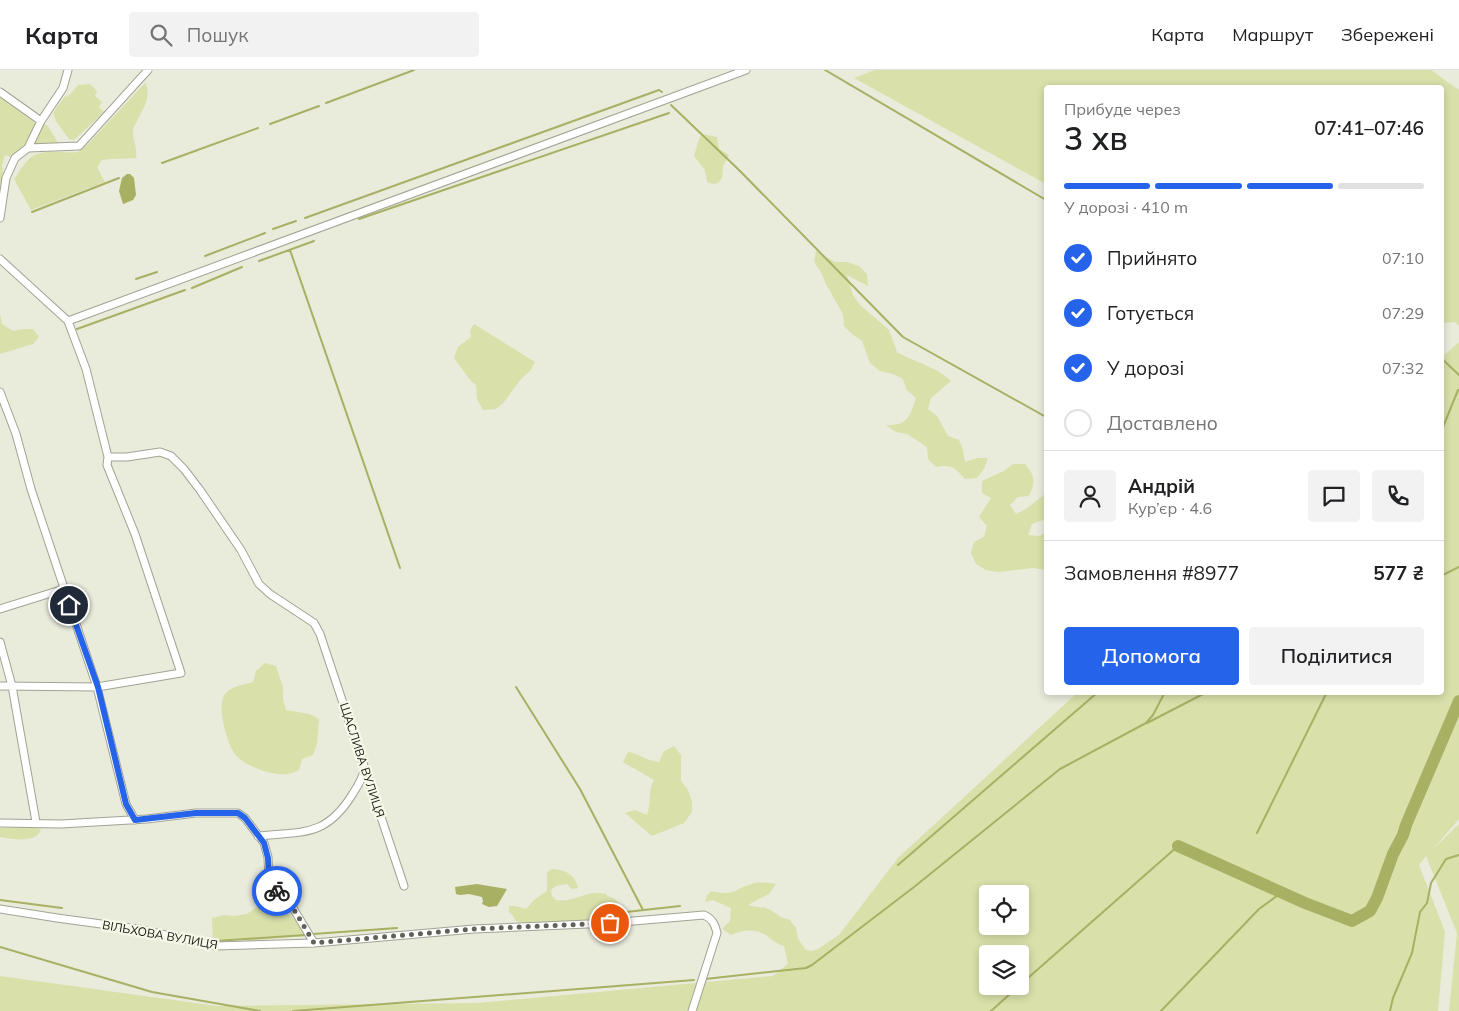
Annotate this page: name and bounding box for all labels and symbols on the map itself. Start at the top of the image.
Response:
pin [48,584,90,626]
street label: ЩАСЛИВА ВУЛИЦЯ [337,700,388,819]
courier [252,866,302,916]
pin [589,902,631,944]
street label: ВІЛЬХОВА ВУЛИЦЯ [101,917,219,952]

